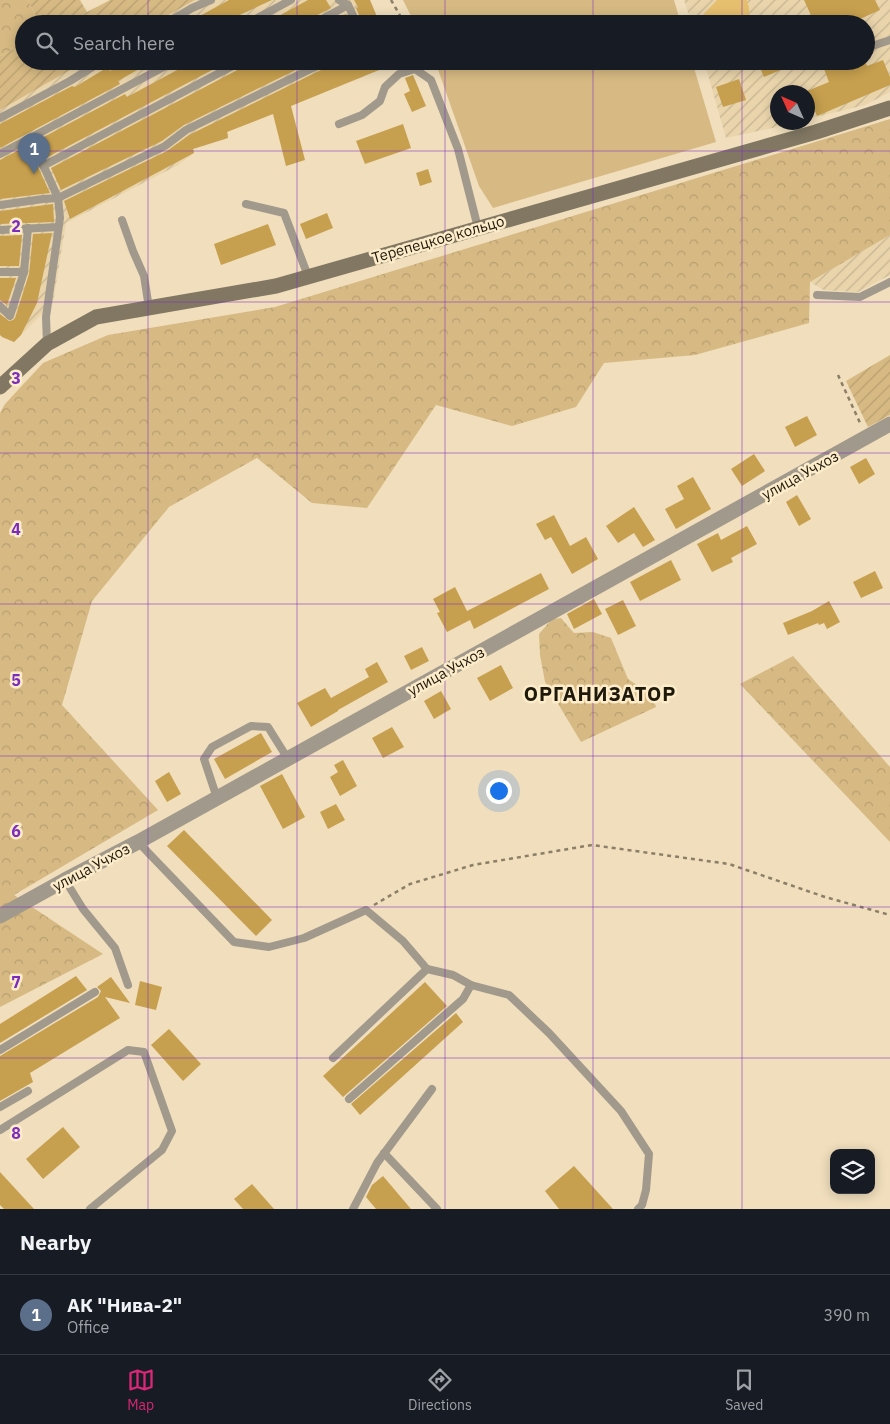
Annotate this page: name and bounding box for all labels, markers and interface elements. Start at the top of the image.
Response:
search box [15,15,875,70]
icon: search [33,29,61,57]
text: Search here [73,31,175,55]
north arrow [770,85,815,130]
pin: 1 [18,133,50,174]
street label: Терепецкое кольцо [370,211,506,267]
text: 2 [11,216,21,236]
text: 3 [11,368,21,388]
street label: улица Учхоз [758,446,842,504]
text: 4 [11,519,21,539]
street label: улица Учхоз [404,642,488,700]
text: 5 [11,670,21,690]
district label: ОРГАНИЗАТОР [524,680,676,707]
your location [486,778,512,804]
text: 6 [11,821,21,841]
street label: улица Учхоз [49,839,133,895]
text: 7 [11,972,21,992]
text: 8 [11,1123,21,1143]
map controls [830,1149,875,1194]
button: layers [830,1149,875,1194]
text: Nearby [20,1228,91,1256]
text: АК "Нива-2" [67,1293,182,1317]
text: 1 [31,1305,41,1325]
text: 390 m [823,1305,870,1325]
text: Office [67,1317,109,1337]
tab: Map [127,1366,155,1414]
tab: Directions [408,1366,472,1414]
tab: Saved [725,1366,763,1414]

